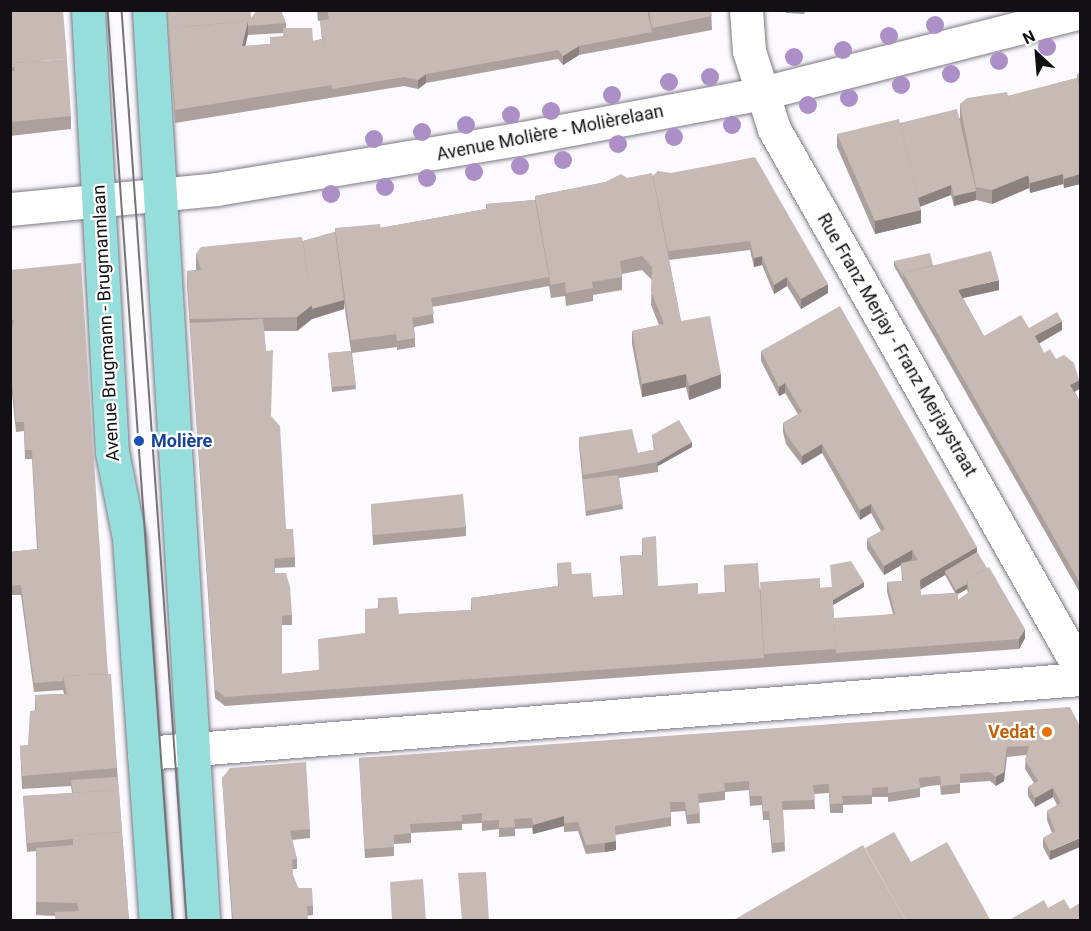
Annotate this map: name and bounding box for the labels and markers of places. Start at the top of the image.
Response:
place label: Molière [151,430,212,452]
marker: Molière [132,434,146,448]
place label: Vedat [988,721,1035,743]
marker: Vedat [1040,725,1054,739]

